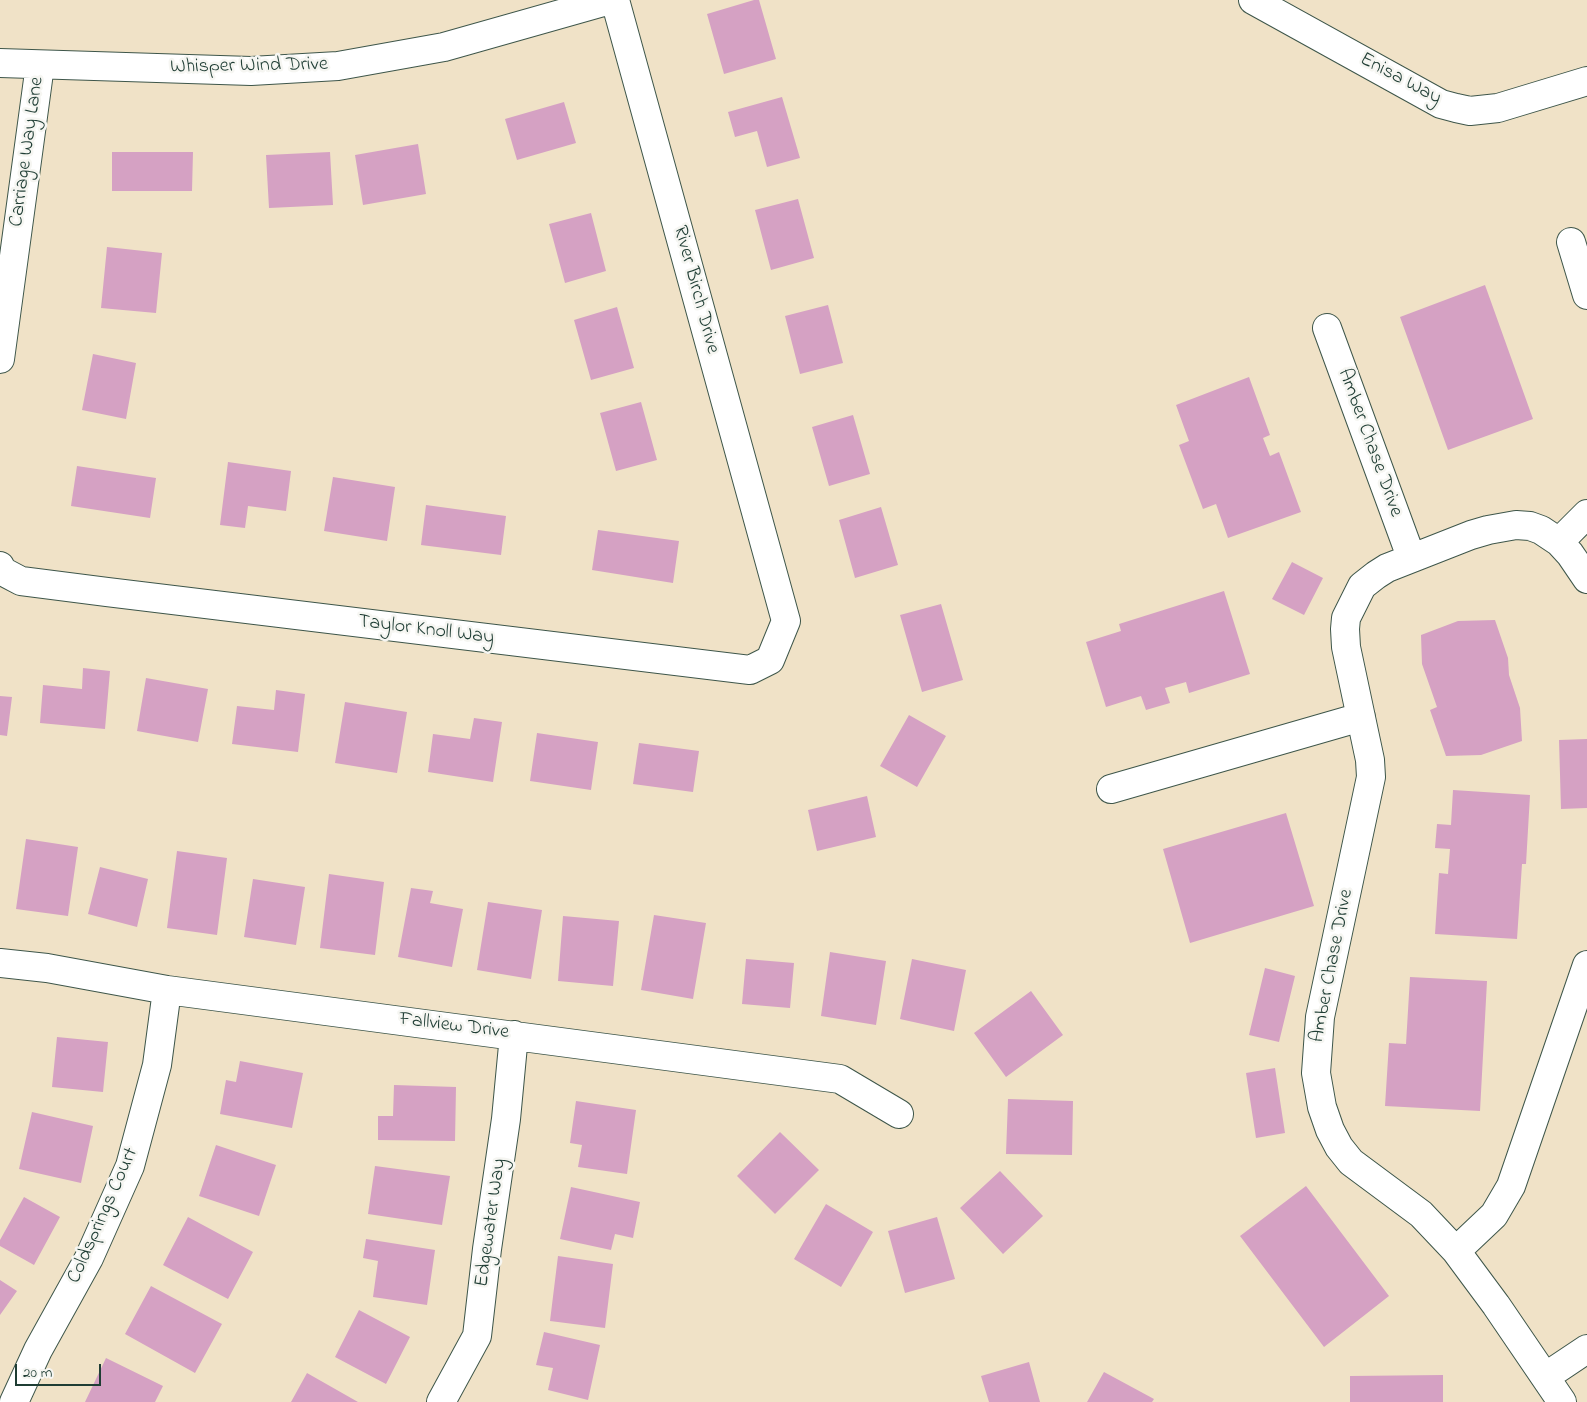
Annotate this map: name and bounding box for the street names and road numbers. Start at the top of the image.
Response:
street label: Enisa Way [1355,49,1445,111]
street label: Whisper Wind Drive [170,54,328,80]
street label: Carriage Way Lane [6,76,50,228]
street label: River Birch Drive [666,223,724,357]
street label: Amber Chase Drive [1331,366,1407,520]
street label: Taylor Knoll Way [357,611,495,651]
street label: Amber Chase Drive [1306,887,1360,1045]
street label: Fallview Drive [398,1008,510,1046]
street label: Coldsprings Court [63,1144,145,1288]
street label: Edgewater Way [471,1157,513,1289]

